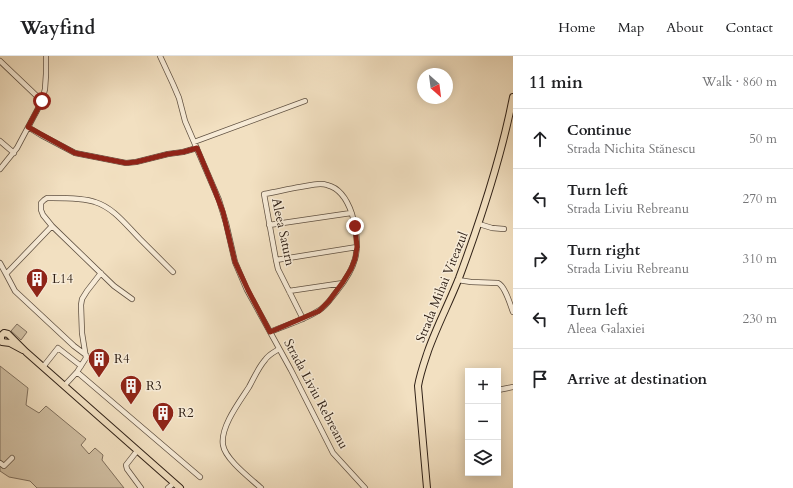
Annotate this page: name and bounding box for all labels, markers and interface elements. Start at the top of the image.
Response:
text: Wayfind [20,15,95,41]
text: Home [558,18,596,37]
text: Map [618,18,644,37]
text: About [666,18,703,37]
text: Contact [725,18,773,37]
north arrow [417,68,453,104]
text: 11 min [529,71,583,94]
text: Walk · 860 m [702,73,777,91]
route start [33,92,51,110]
text: Continue [567,120,632,140]
icon: ahead [529,128,551,150]
text: 50 m [749,130,777,148]
text: Strada Nichita Stănescu [567,140,696,158]
text: Turn left [567,180,628,200]
icon: left [529,188,551,210]
text: 270 m [743,190,777,208]
street label: Aleea Saturn [267,196,299,268]
text: Strada Liviu Rebreanu [567,200,689,218]
route end [346,217,364,235]
street label: Strada Mihai Viteazul [412,228,473,345]
text: Turn right [567,240,640,260]
icon: right [529,248,551,270]
text: 310 m [743,250,777,268]
text: Strada Liviu Rebreanu [567,260,689,278]
building icon: L14 [24,266,50,299]
place label: L14 [52,270,74,288]
text: Turn left [567,300,628,320]
icon: left [529,308,551,330]
text: 230 m [743,310,777,328]
text: Aleea Galaxiei [567,320,645,338]
street label: Strada Liviu Rebreanu [279,336,353,452]
building icon: R4 [86,346,112,379]
place label: R4 [114,350,130,368]
map controls [465,368,501,476]
button: + [465,368,501,404]
icon: arrive [529,368,551,390]
text: Arrive at destination [567,369,707,389]
building icon: R3 [118,373,144,406]
place label: R3 [146,377,162,395]
building icon: R2 [150,400,176,433]
place label: R2 [178,404,194,422]
button: − [465,404,501,440]
button: layers [465,440,501,476]

